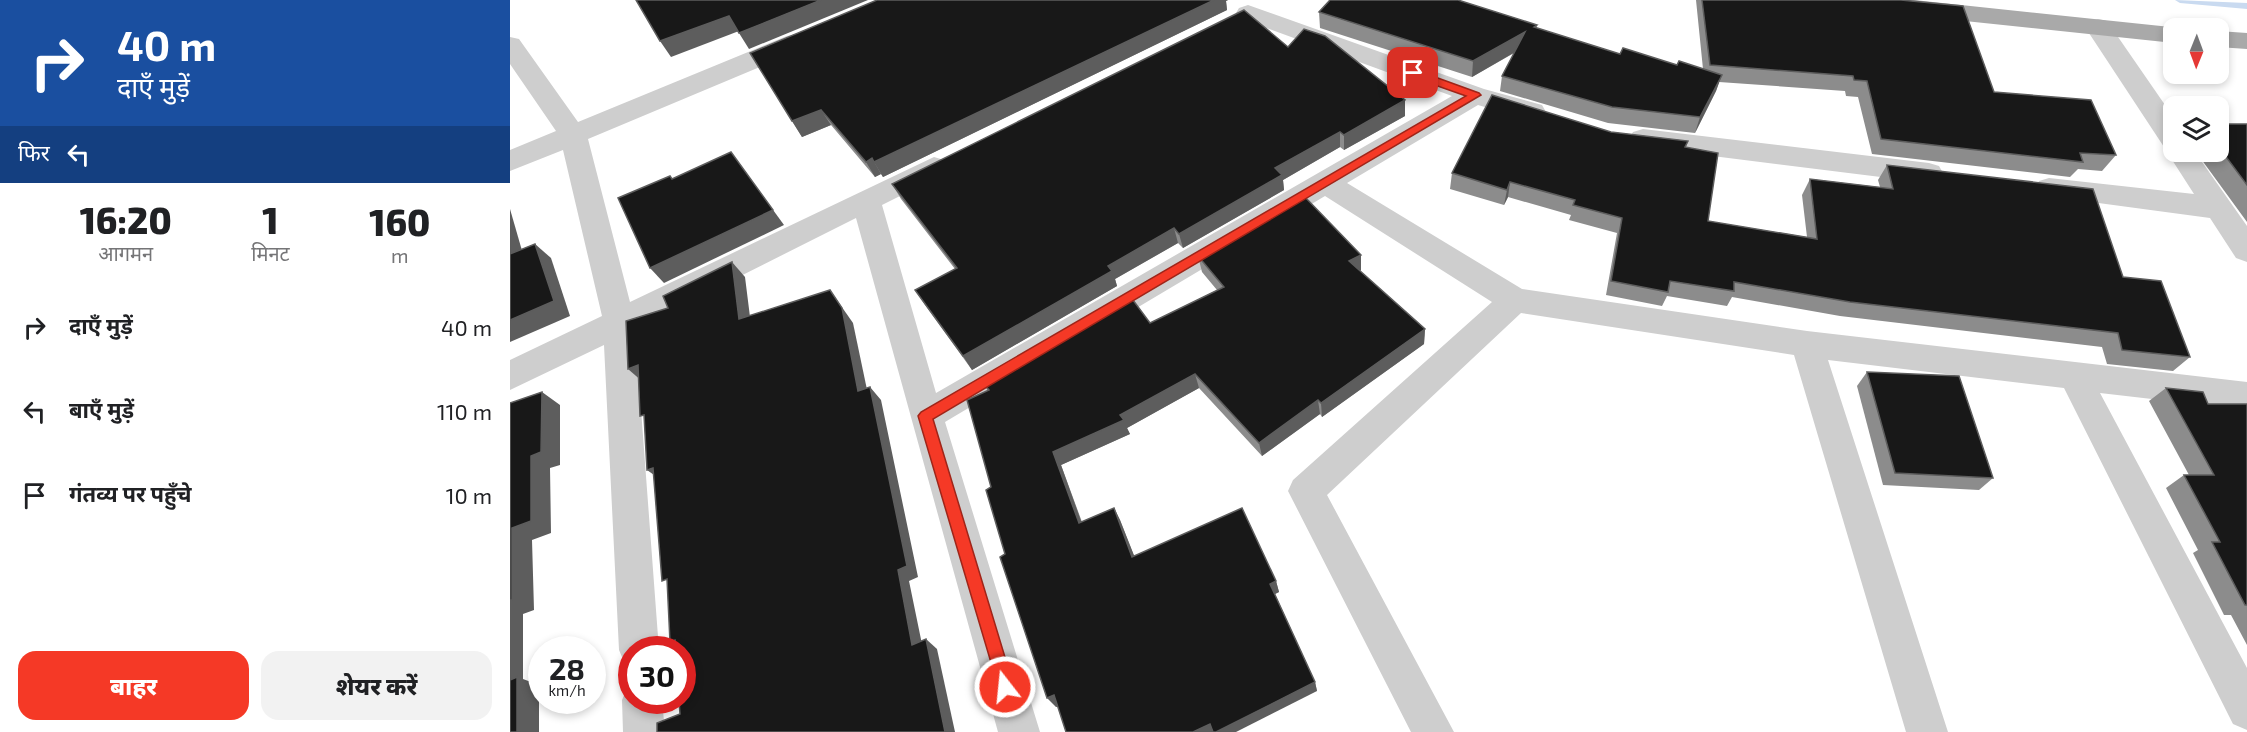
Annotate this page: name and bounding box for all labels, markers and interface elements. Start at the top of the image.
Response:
north arrow [2163,18,2229,84]
map controls [2163,18,2229,162]
text: 40 m [117,19,216,69]
icon: right [18,24,96,102]
pin [1387,47,1438,98]
icon: arrive [1396,56,1429,89]
text: दाएँ मुड़ें [117,70,190,102]
button: layers [2163,96,2229,162]
icon: left [62,138,95,171]
text: फिर [18,139,50,165]
text: 16:20 [80,198,172,241]
text: 1 [262,198,279,241]
text: 160 [369,200,430,243]
text: आगमन [98,241,153,265]
text: मिनट [251,241,290,265]
text: m [391,243,409,267]
icon: right [18,311,51,344]
text: दाएँ मुड़ें [69,312,133,338]
text: 40 m [441,314,492,340]
icon: left [18,395,51,428]
text: बाएँ मुड़ें [69,396,134,422]
text: 110 m [437,398,492,424]
icon: arrive [18,479,51,512]
text: गंतव्य पर पहुँचे [69,480,192,506]
text: 10 m [446,482,492,508]
speed limit sign: 30 [618,636,696,714]
text: 28 [549,650,585,686]
button: बाहर [18,651,249,720]
button: शेयर करें [261,651,492,720]
position arrow [973,655,1037,719]
text: km/h [548,681,586,699]

